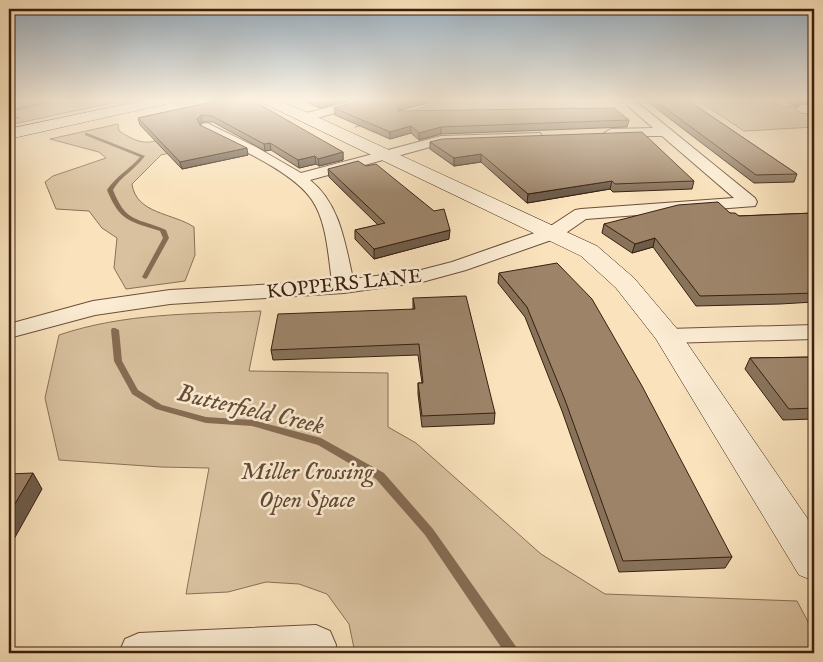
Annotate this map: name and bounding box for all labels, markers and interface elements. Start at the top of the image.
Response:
street label: KOPPERS LANE [265,264,423,305]
water label: Butterfield Creek [174,377,327,442]
park label: Miller Crossing Open Space [241,457,374,516]

